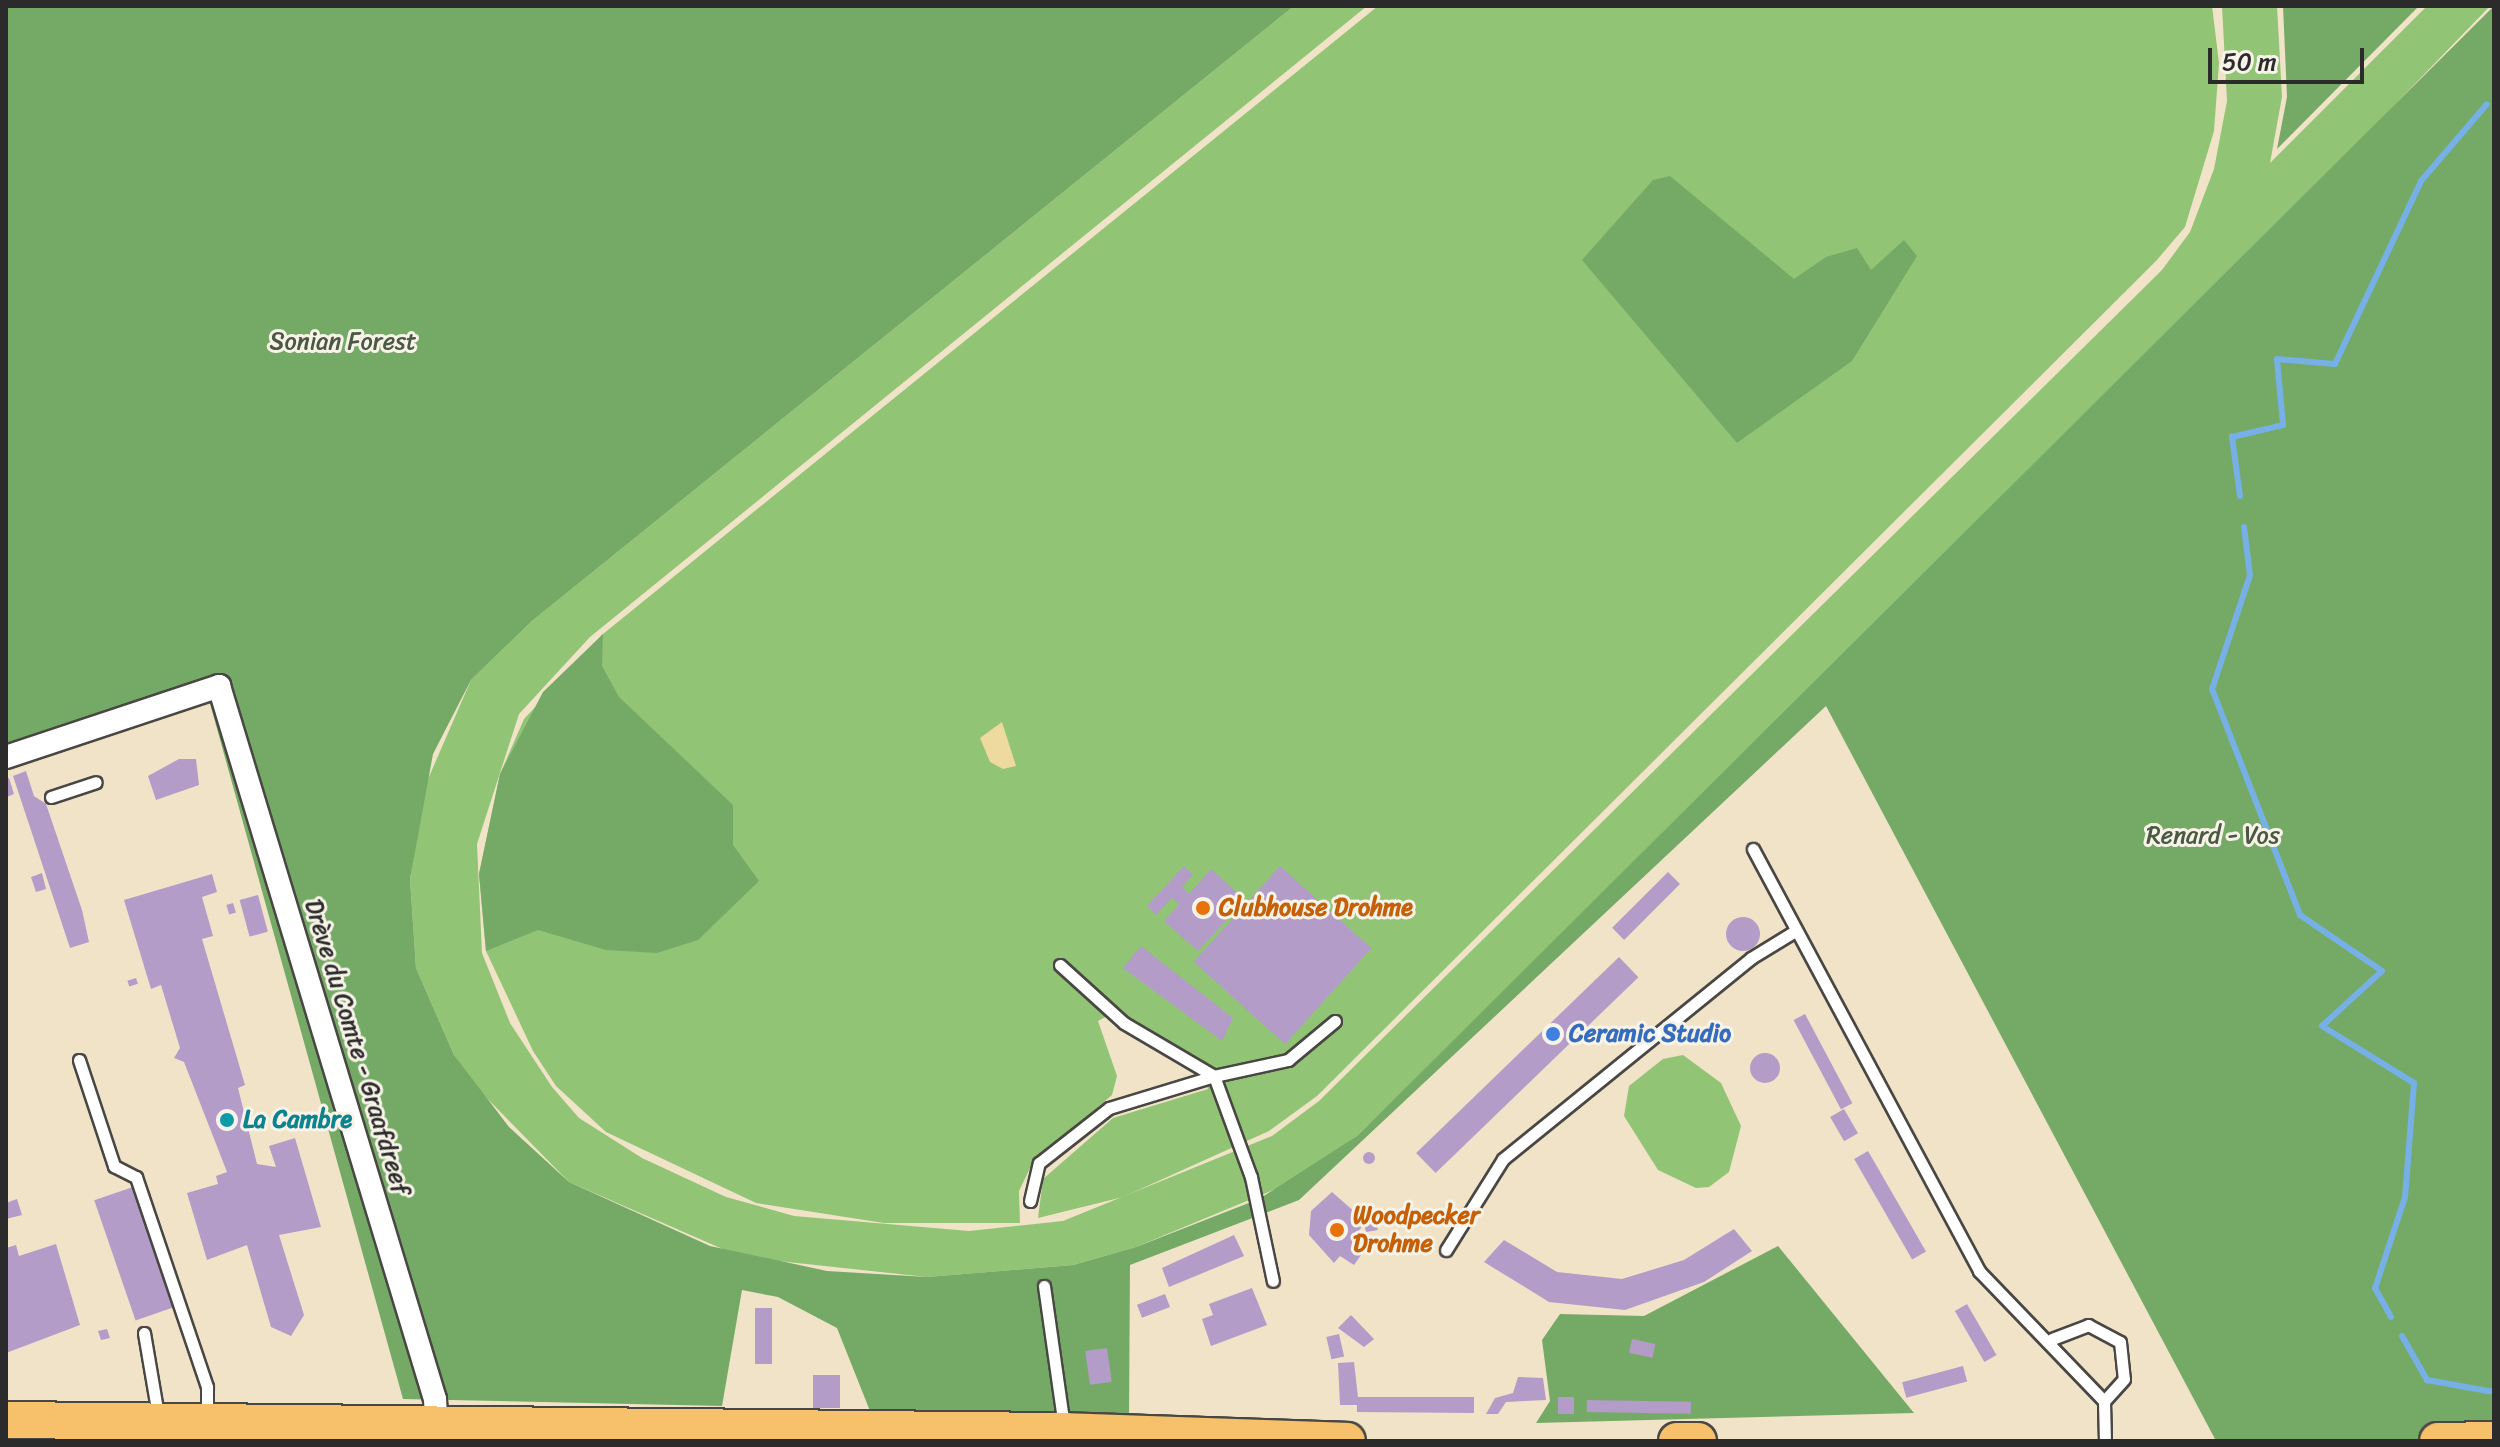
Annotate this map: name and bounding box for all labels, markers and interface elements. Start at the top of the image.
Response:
scale bar [2212,32,2368,82]
text: 50 m [2222,41,2277,83]
park label: Sonian Forest [270,328,416,356]
park label: Renard - Vos [2146,822,2280,850]
place label: Clubhouse Drohme [1219,894,1413,922]
street label: Drève du Comte - Graafdreef [298,896,416,1198]
marker: Clubhouse Drohme [1194,899,1212,917]
place label: Ceramic Studio [1569,1020,1731,1048]
marker: Ceramic Studio [1544,1025,1562,1043]
place label: La Cambre [243,1106,353,1134]
marker: La Cambre [218,1111,236,1129]
place label: Woodpecker Drohme [1353,1202,1480,1258]
marker: Woodpecker Drohme [1328,1221,1346,1239]

